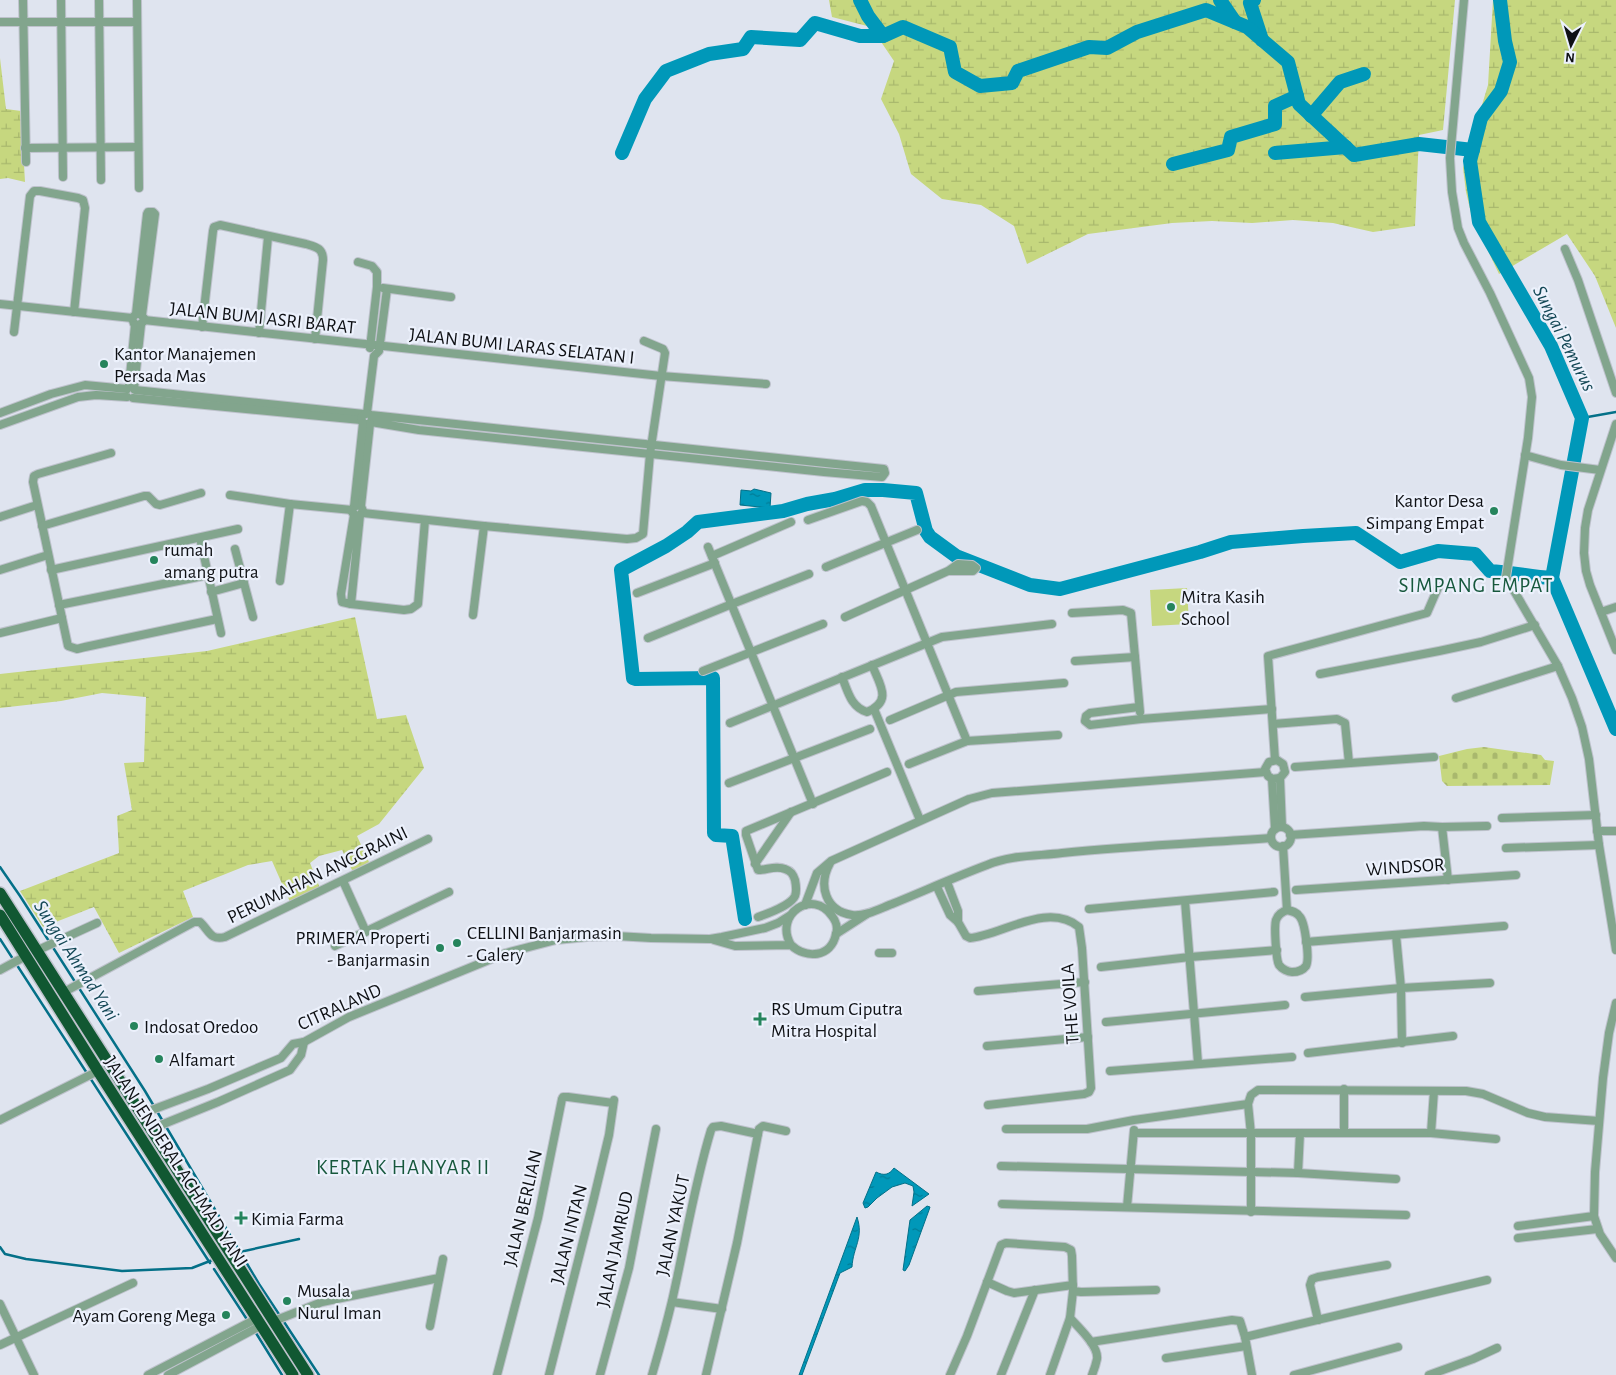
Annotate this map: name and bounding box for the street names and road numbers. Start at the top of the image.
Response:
street label: JALAN BUMI ASRI BARAT [169,299,357,338]
street label: JALAN BUMI LARAS SELATAN I [408,325,635,368]
street label: PERUMAHAN ANGGRAINI [224,823,411,927]
street label: WINDSOR [1365,855,1445,880]
street label: THE VOILA [1058,963,1083,1045]
street label: CITRALAND [295,980,384,1034]
street label: JALAN JENDERAL ACHMAD YANI [100,1053,251,1271]
street label: JALAN BERLIAN [501,1148,546,1268]
street label: JALAN YAKUT [653,1173,694,1278]
street label: JALAN INTAN [548,1183,591,1286]
street label: JALAN JAMRUD [594,1190,637,1309]

